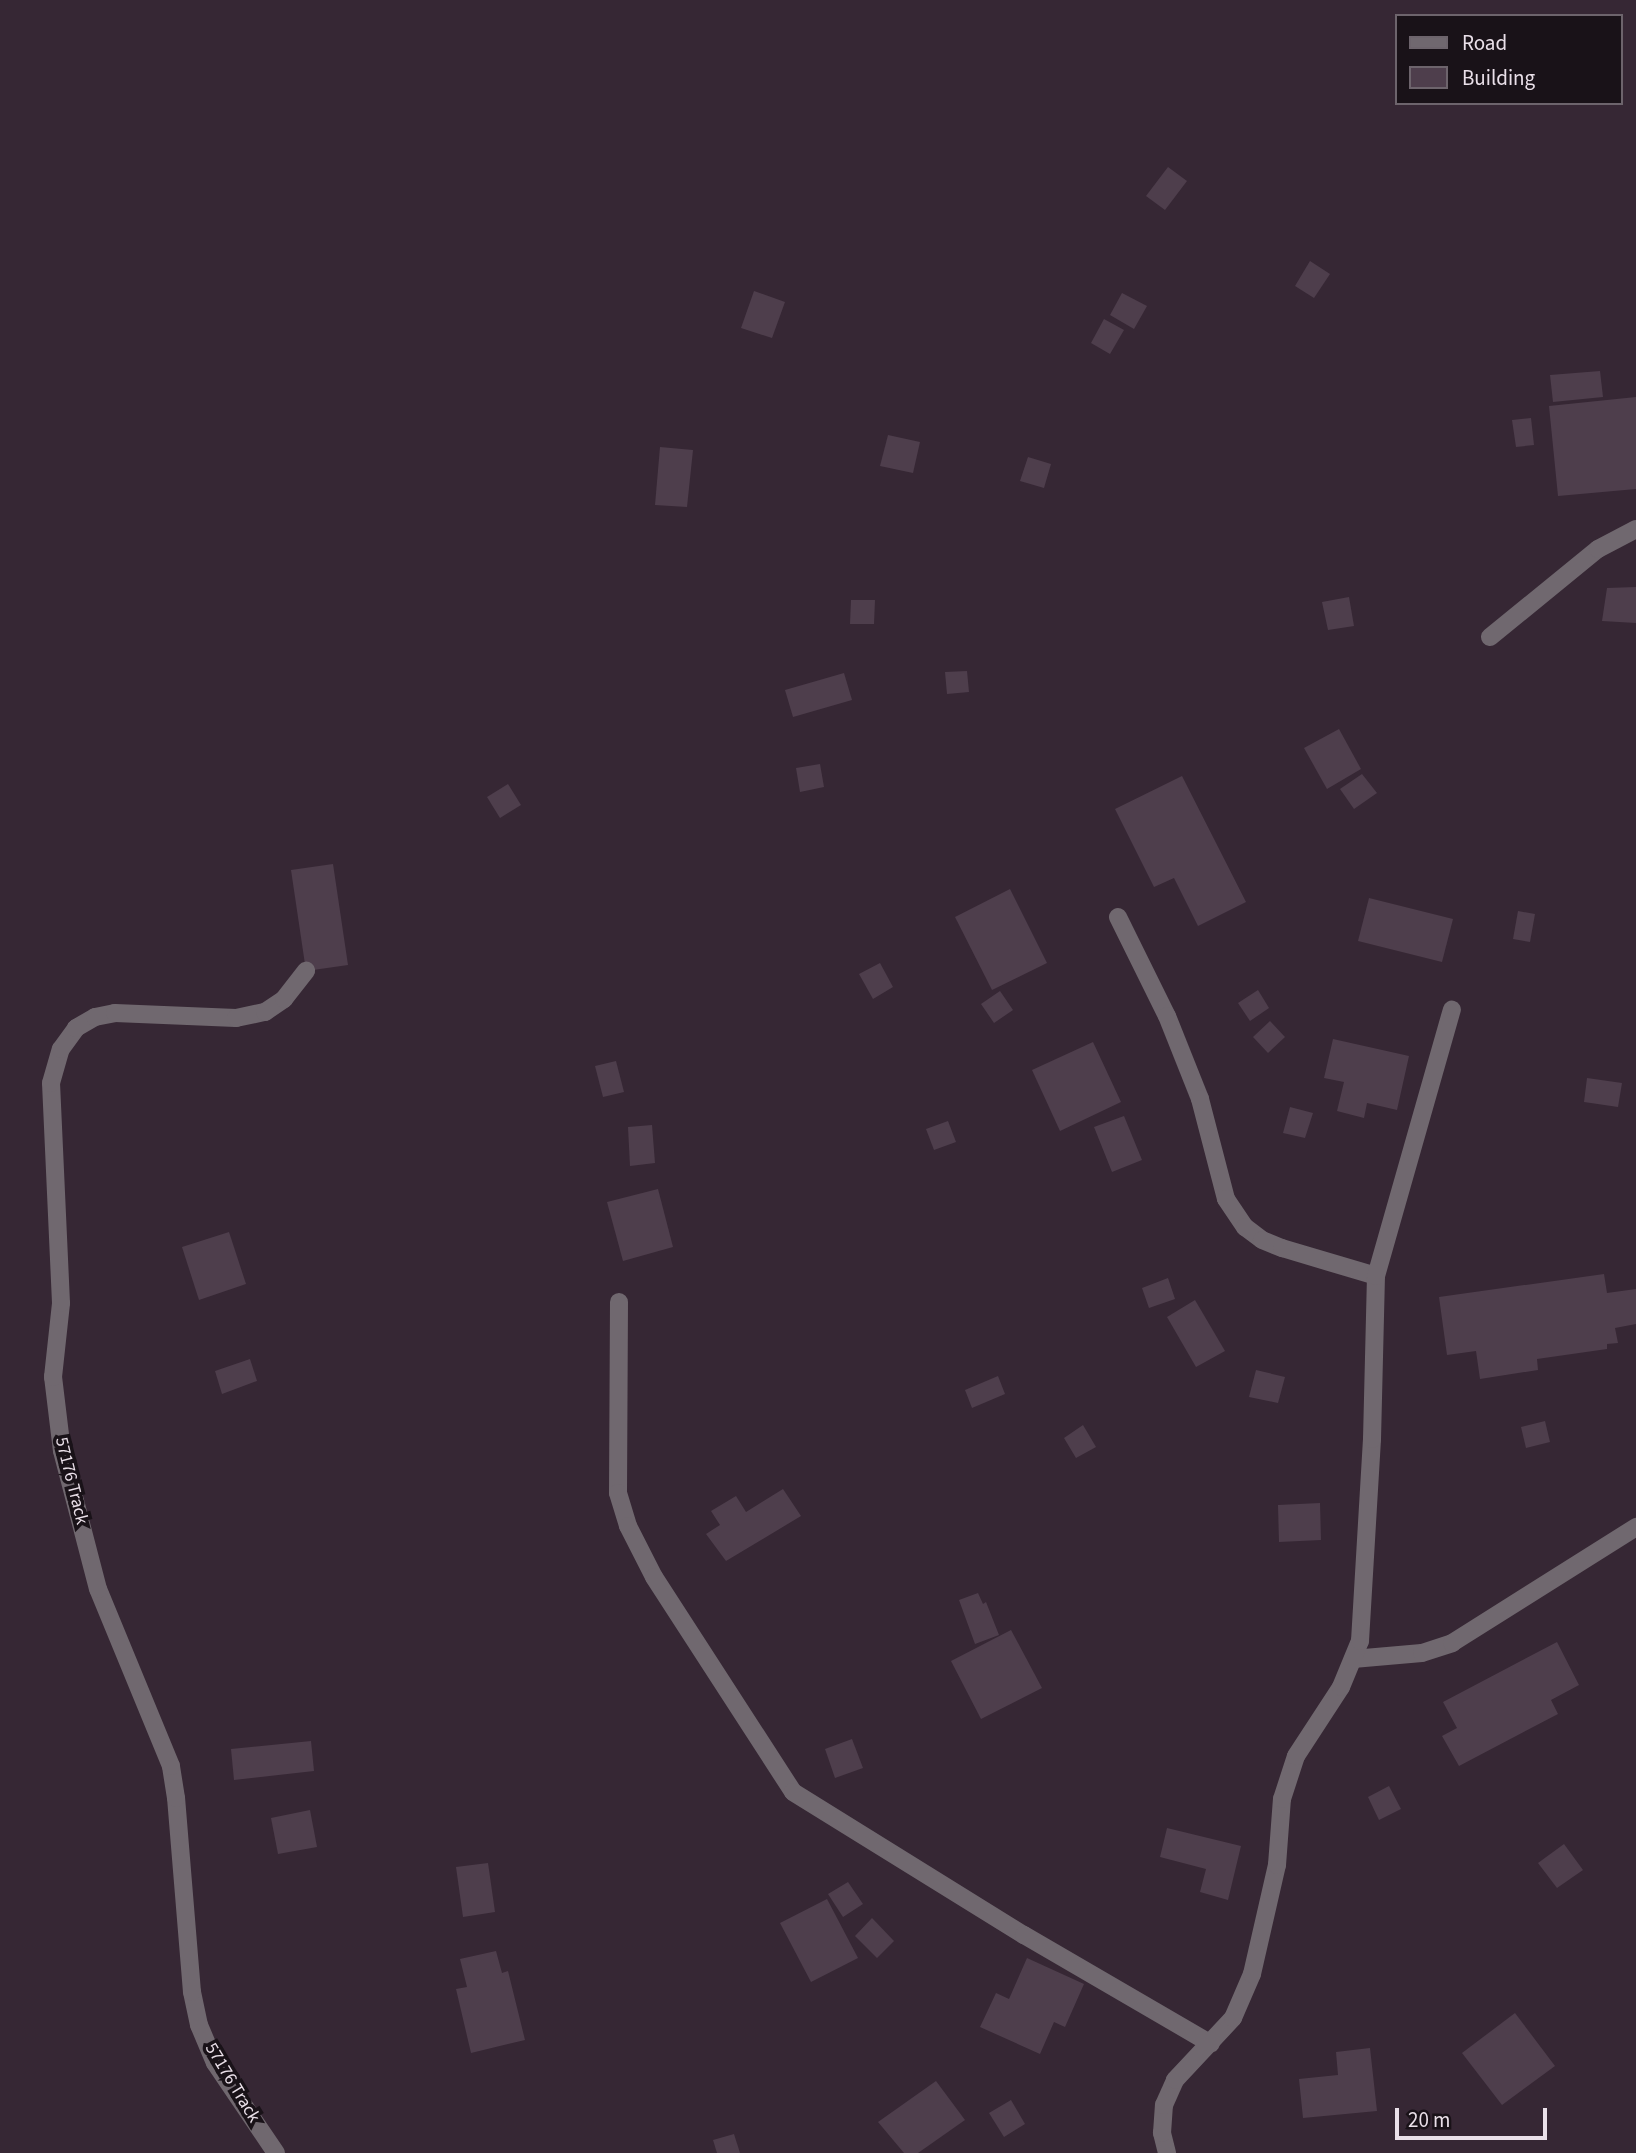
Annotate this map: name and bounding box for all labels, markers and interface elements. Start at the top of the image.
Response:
legend [1394,14,1622,105]
text: Road [1462,28,1507,58]
text: Building [1462,63,1535,93]
street label: 57176 Track [50,1435,92,1527]
street label: 57176 Track [200,2039,264,2127]
scale bar [1398,2094,1550,2138]
text: 20 m [1408,2105,1450,2135]

